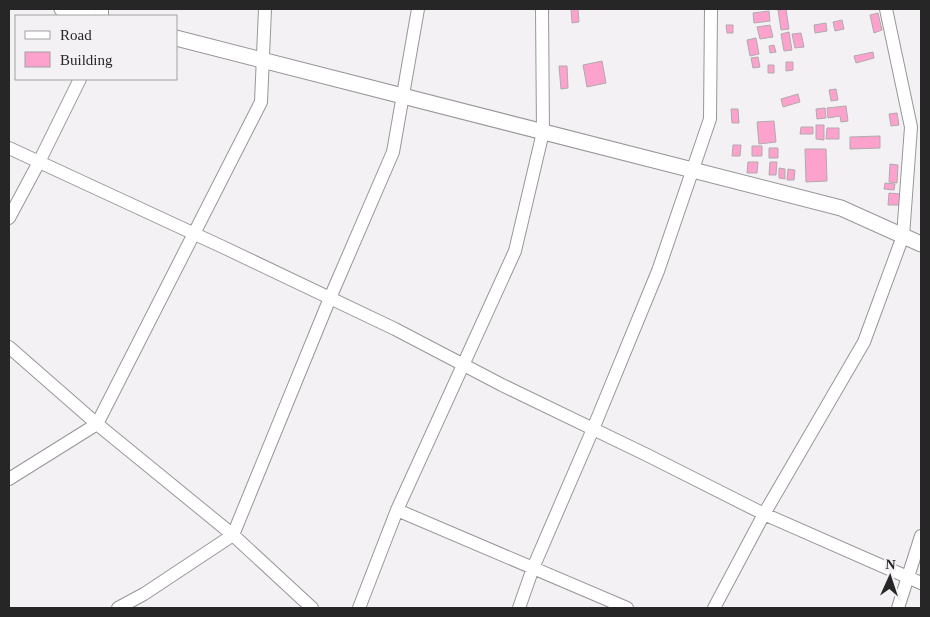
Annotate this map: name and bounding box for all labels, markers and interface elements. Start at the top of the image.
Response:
legend [15,15,178,80]
text: Road [60,27,92,43]
text: Building [60,52,113,68]
north arrow [865,552,915,602]
text: N [885,557,896,572]

